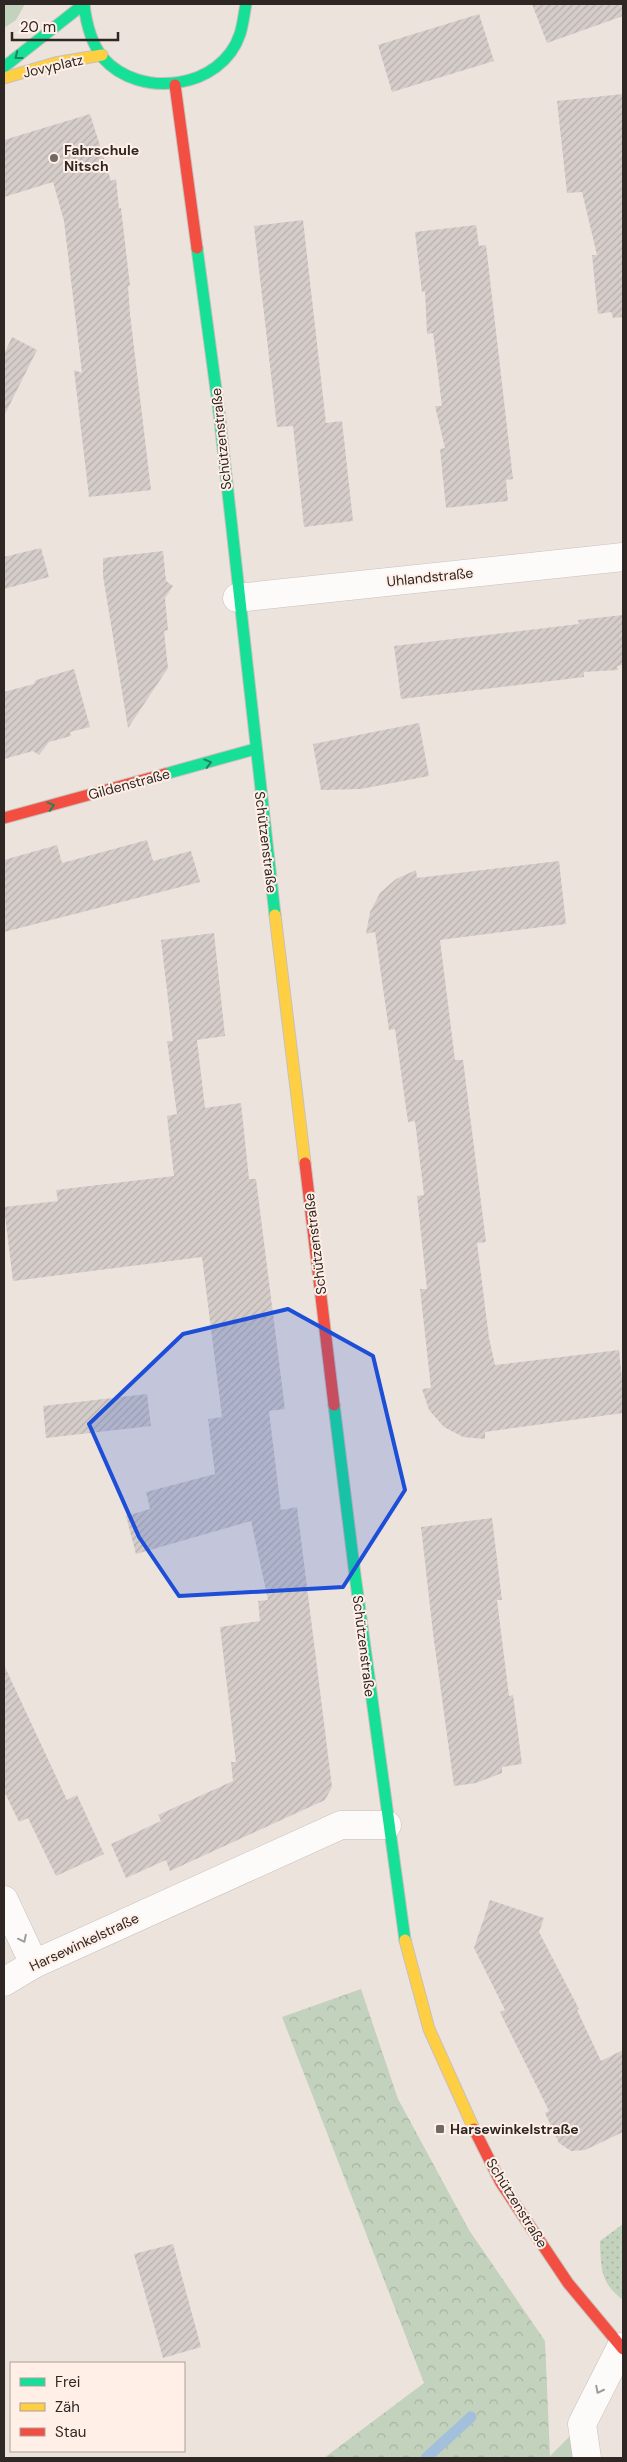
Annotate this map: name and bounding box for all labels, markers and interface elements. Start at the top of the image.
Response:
scale bar [12,10,119,42]
text: 20 m [20,17,56,37]
one-way arrow [15,50,24,58]
street label: Jovyplatz [21,50,85,82]
place label: Fahrschule Nitsch [64,141,139,175]
marker: Fahrschule Nitsch [48,152,60,164]
street label: Schützenstraße [207,387,235,491]
street label: Uhlandstraße [386,564,474,590]
one-way arrow [203,758,211,768]
street label: Gildenstraße [86,764,172,804]
street label: Schützenstraße [251,790,281,894]
one-way arrow [46,801,54,811]
street label: Schützenstraße [300,1192,330,1296]
street label: Schützenstraße [349,1594,379,1698]
street label: Harsewinkelstraße [26,1909,142,1975]
one-way arrow [16,1934,27,1943]
place label: Harsewinkelstraße [450,2120,579,2138]
marker: Harsewinkelstraße [434,2123,446,2135]
street label: Schützenstraße [482,2155,552,2251]
legend [10,2362,185,2452]
text: Frei [55,2372,80,2392]
one-way arrow [595,2385,605,2394]
text: Zäh [55,2397,80,2417]
text: Stau [55,2422,86,2442]

